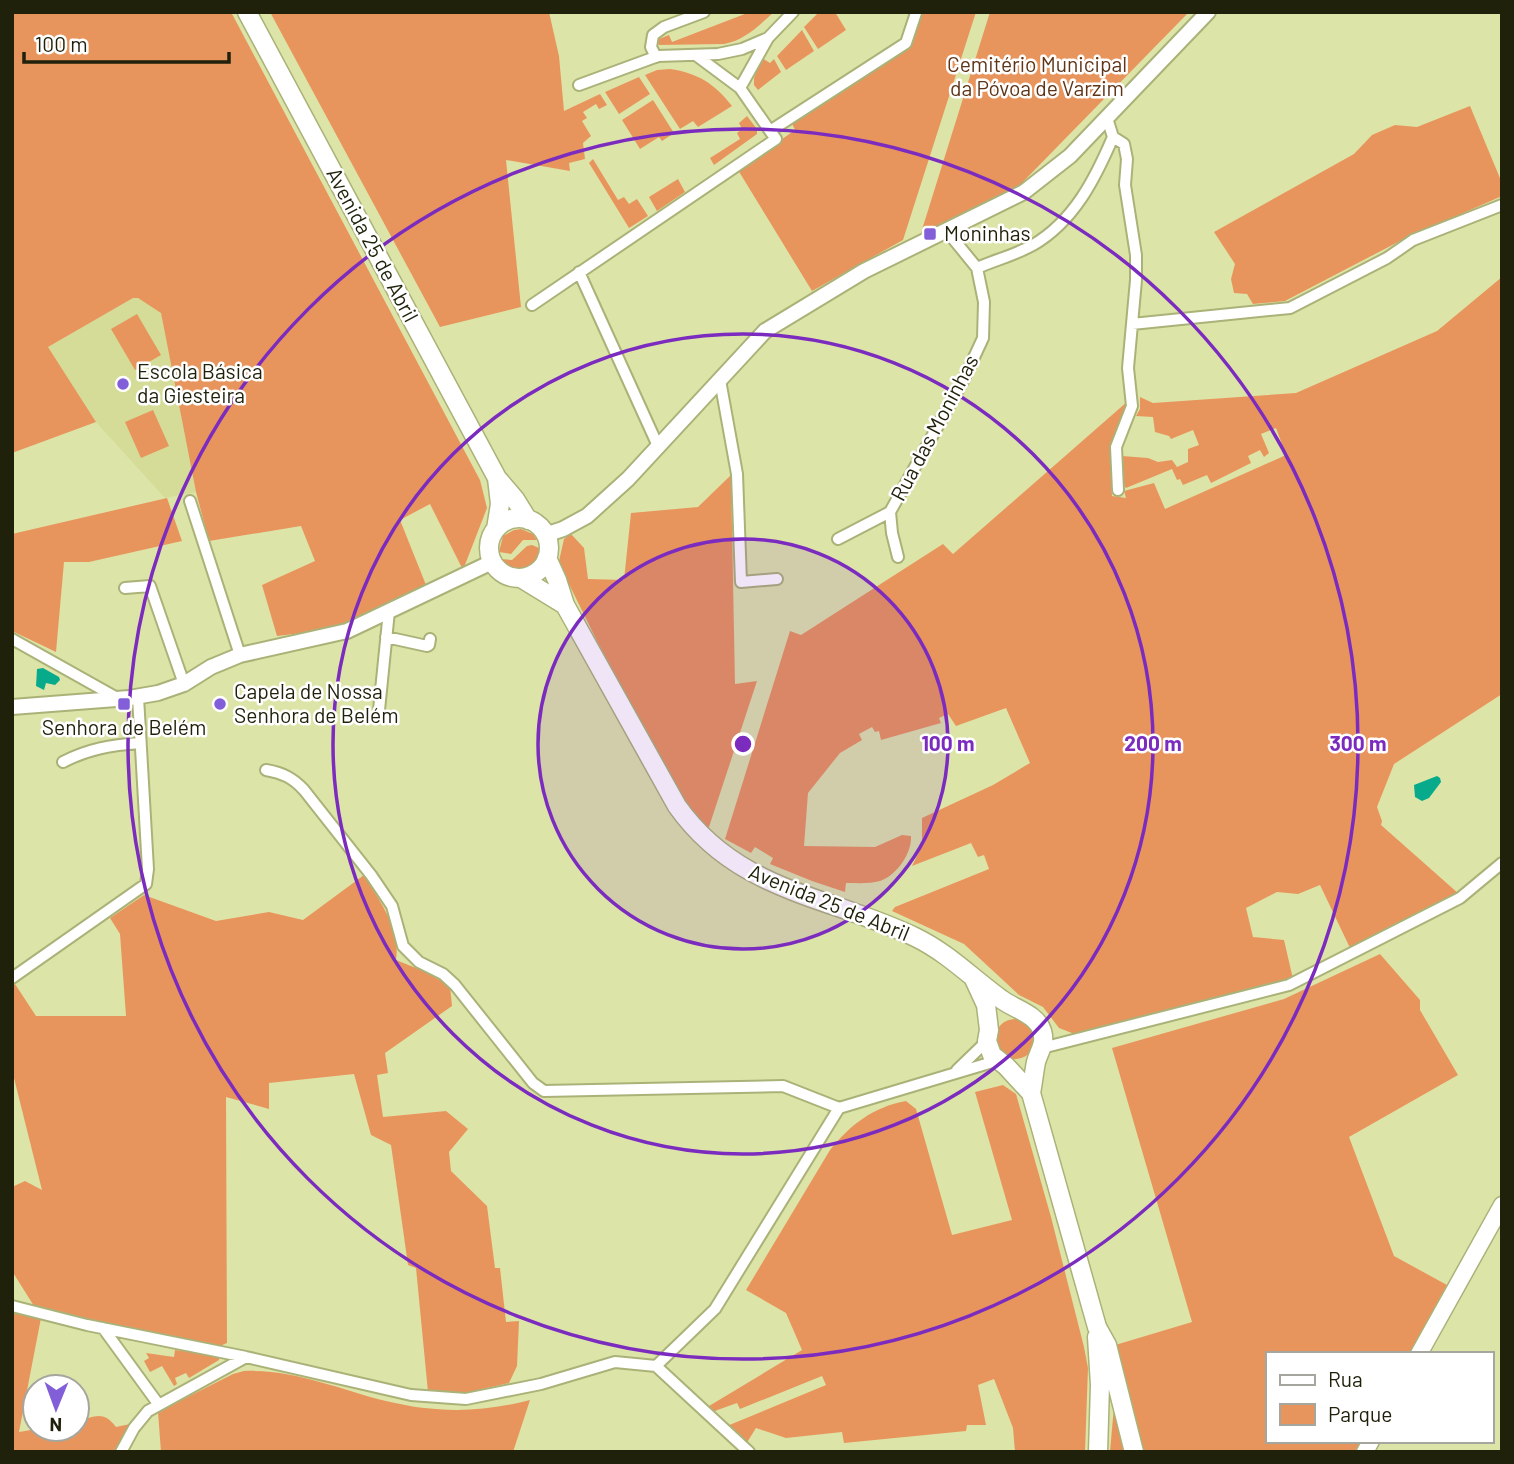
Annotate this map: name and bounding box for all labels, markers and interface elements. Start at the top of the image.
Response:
scale bar [24,21,229,65]
text: 100 m [35,31,88,56]
park label: Cemitério Municipal da Póvoa de Varzim [947,51,1127,100]
street label: Avenida 25 de Abril [322,163,425,326]
place label: Moninhas [944,220,1031,245]
marker: Moninhas [922,226,938,242]
street label: Rua das Moninhas [885,350,983,505]
place label: Escola Básica da Giesteira [137,358,263,407]
marker: Escola Básica da Giesteira [115,376,131,392]
place label: Capela de Nossa Senhora de Belém [234,678,399,727]
marker: Senhora de Belém [116,696,132,712]
marker: Capela de Nossa Senhora de Belém [212,696,228,712]
place label: Senhora de Belém [42,714,206,739]
text: 100 m [921,730,975,755]
text: 200 m [1124,730,1182,755]
text: 300 m [1329,730,1387,755]
centre of rings [731,732,755,756]
street label: Avenida 25 de Abril [746,858,914,945]
legend [1266,1352,1493,1443]
text: Rua [1328,1366,1363,1391]
north arrow [21,1373,91,1443]
text: Parque [1328,1401,1393,1426]
text: N [49,1414,62,1437]

